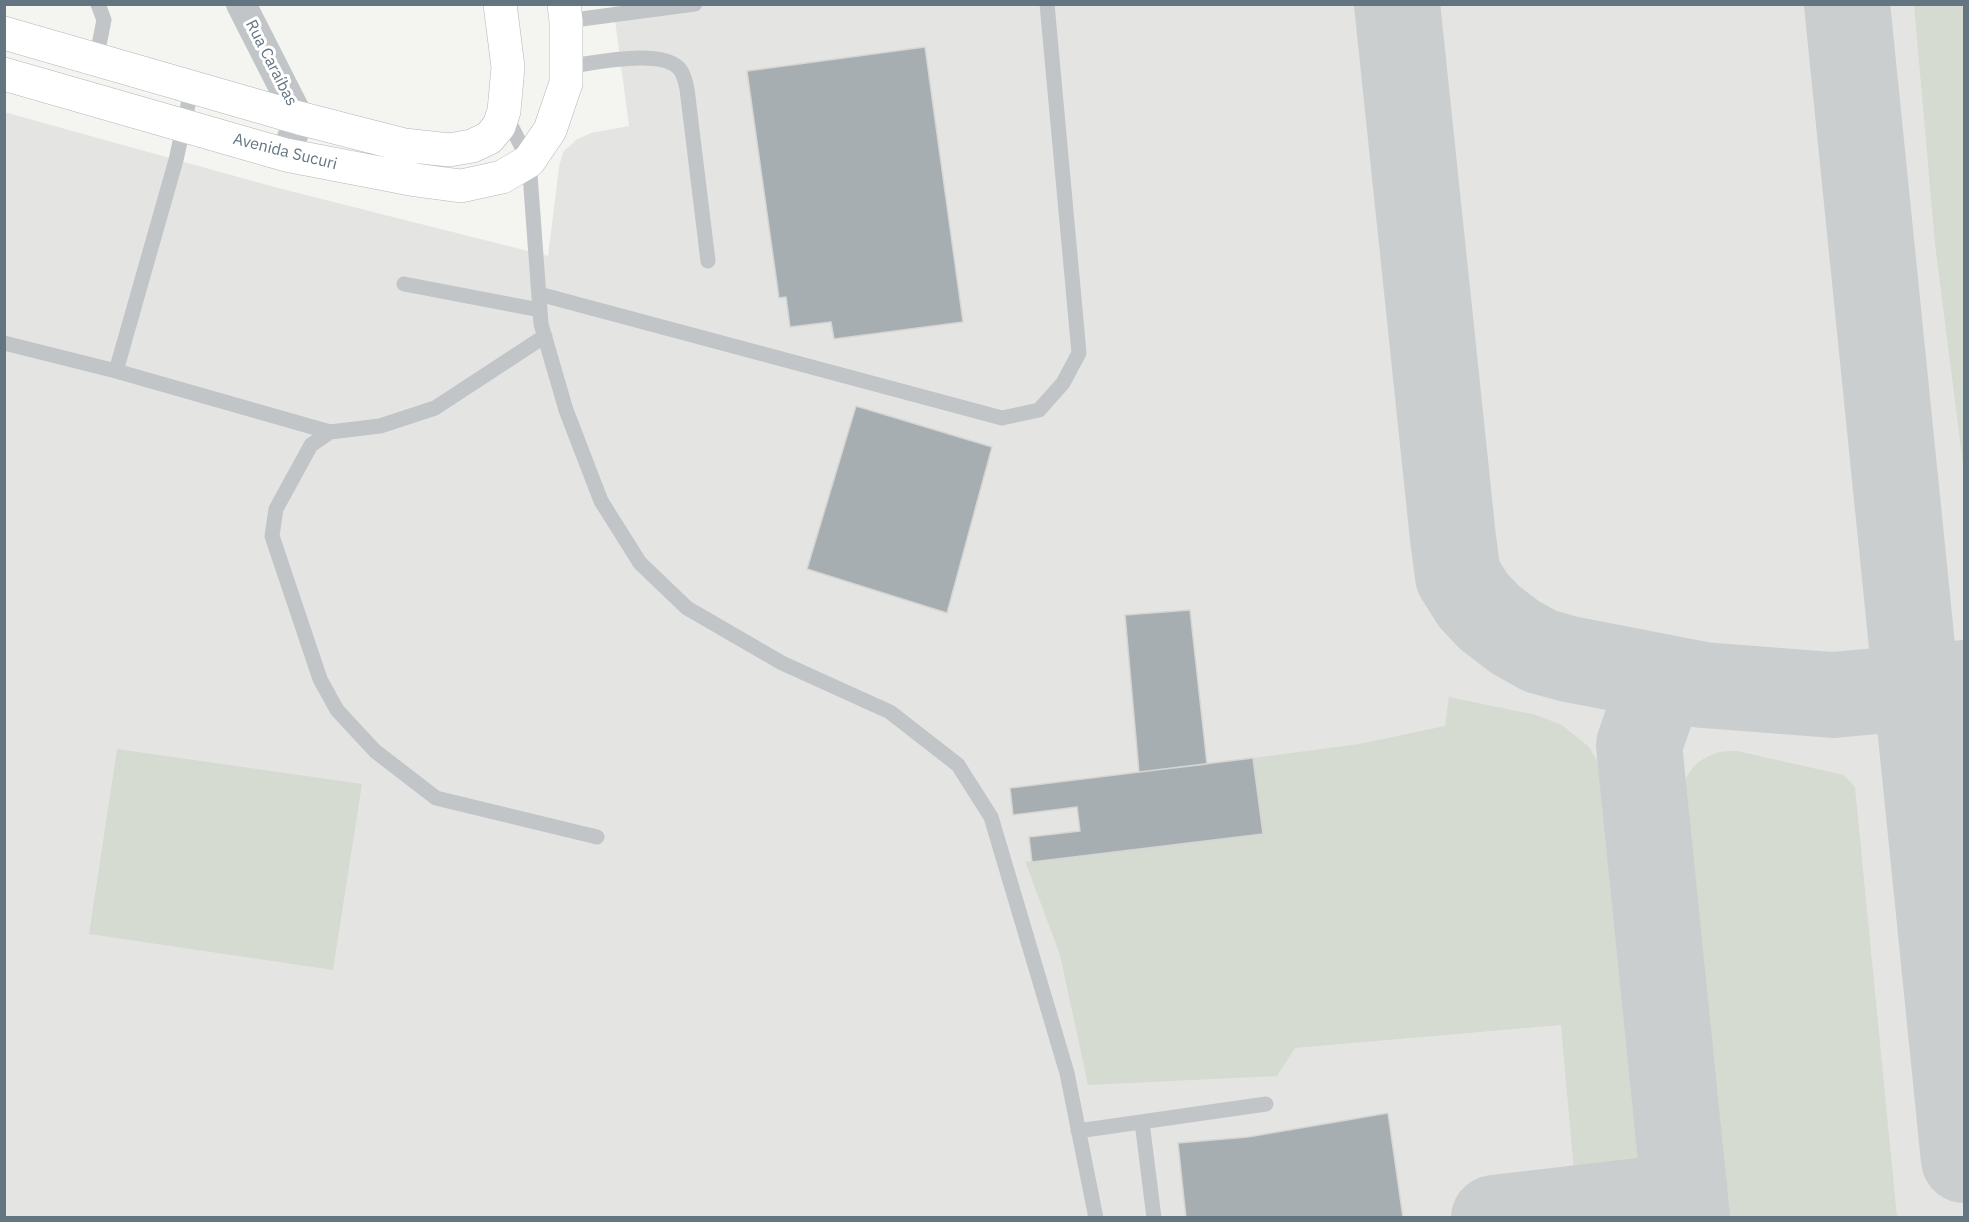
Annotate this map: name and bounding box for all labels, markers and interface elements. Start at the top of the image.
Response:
street label: Rua Caraíbas [241,17,301,109]
street label: Avenida Sucuri [231,130,339,174]

